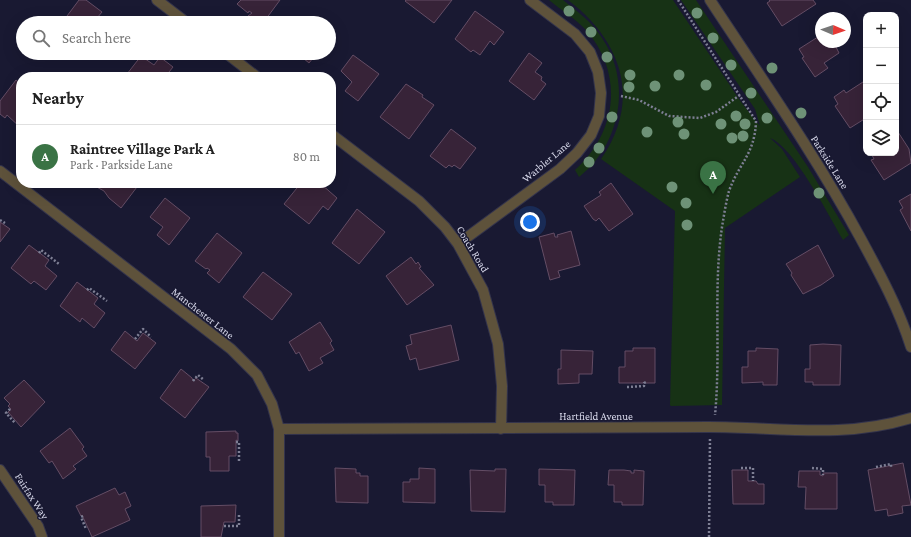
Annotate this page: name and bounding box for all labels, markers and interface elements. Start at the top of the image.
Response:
north arrow [815,12,851,48]
map controls [863,12,899,156]
button: + [863,12,899,48]
search box [16,16,336,60]
icon: search [30,27,52,49]
text: Search here [62,30,131,46]
button: − [863,48,899,84]
button: locate [863,84,899,120]
text: Nearby [32,89,84,108]
button: layers [863,120,899,156]
street label: Parkside Lane [809,133,851,191]
street label: Warbler Lane [519,137,573,185]
text: Raintree Village Park A [70,141,215,157]
text: A [41,149,49,164]
text: 80 m [293,149,320,164]
text: Park · Parkside Lane [70,157,173,172]
pin: A [700,161,726,194]
your location [520,212,540,232]
street label: Coach Road [455,224,492,274]
street label: Manchester Lane [170,285,237,341]
street label: Hartfield Avenue [559,410,633,422]
street label: Fairfax Way [12,471,52,523]

